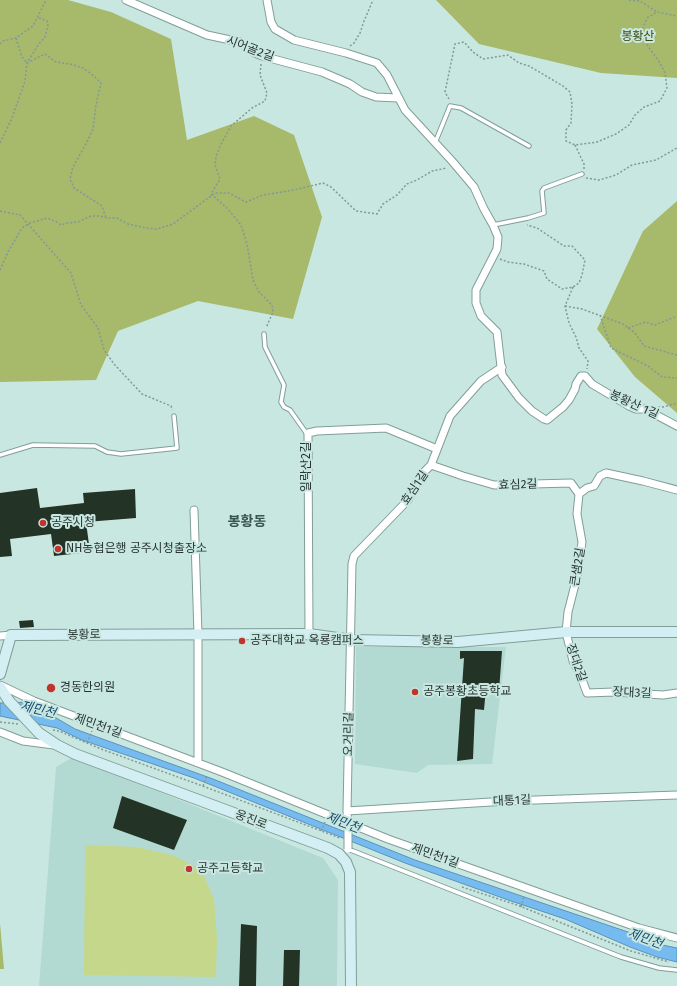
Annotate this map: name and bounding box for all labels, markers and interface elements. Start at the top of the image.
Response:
park label: 봉황산 [621,30,655,44]
street label: 시어골2길 [224,33,276,65]
street label: 봉황산 1길 [607,388,661,422]
street label: 일락산2길 [300,442,314,492]
street label: 효심1길 [398,468,432,508]
street label: 효심2길 [498,477,538,493]
district label: 봉황동 [228,514,266,530]
place label: 공주시청 [51,516,95,530]
marker: 공주시청 [38,518,48,528]
place label: NH농협은행 공주시청출장소 [66,542,207,556]
marker: NH농협은행 공주시청출장소 [53,544,63,554]
street label: 큰샘2길 [568,547,588,587]
street label: 봉황로 [67,628,101,642]
place label: 공주대학교 옥룡캠퍼스 [250,634,364,648]
street label: 봉황로 [420,634,454,648]
marker: 공주대학교 옥룡캠퍼스 [237,636,247,646]
street label: 장대2길 [563,642,589,684]
place label: 경동한의원 [60,681,115,695]
marker: 경동한의원 [45,682,57,694]
place label: 공주봉황초등학교 [423,685,511,699]
street label: 장대3길 [612,685,652,701]
marker: 공주봉황초등학교 [410,687,420,697]
water label: 제민천 [19,698,57,722]
street label: 제민천1길 [72,711,124,741]
street label: 오거리길 [341,712,357,756]
street label: 대통1길 [492,793,532,809]
street label: 웅진로 [233,807,269,833]
water label: 제민천 [323,809,363,837]
street label: 제민천1길 [409,841,461,871]
place label: 공주고등학교 [197,862,263,876]
marker: 공주고등학교 [184,864,194,874]
water label: 제민천 [625,926,665,952]

